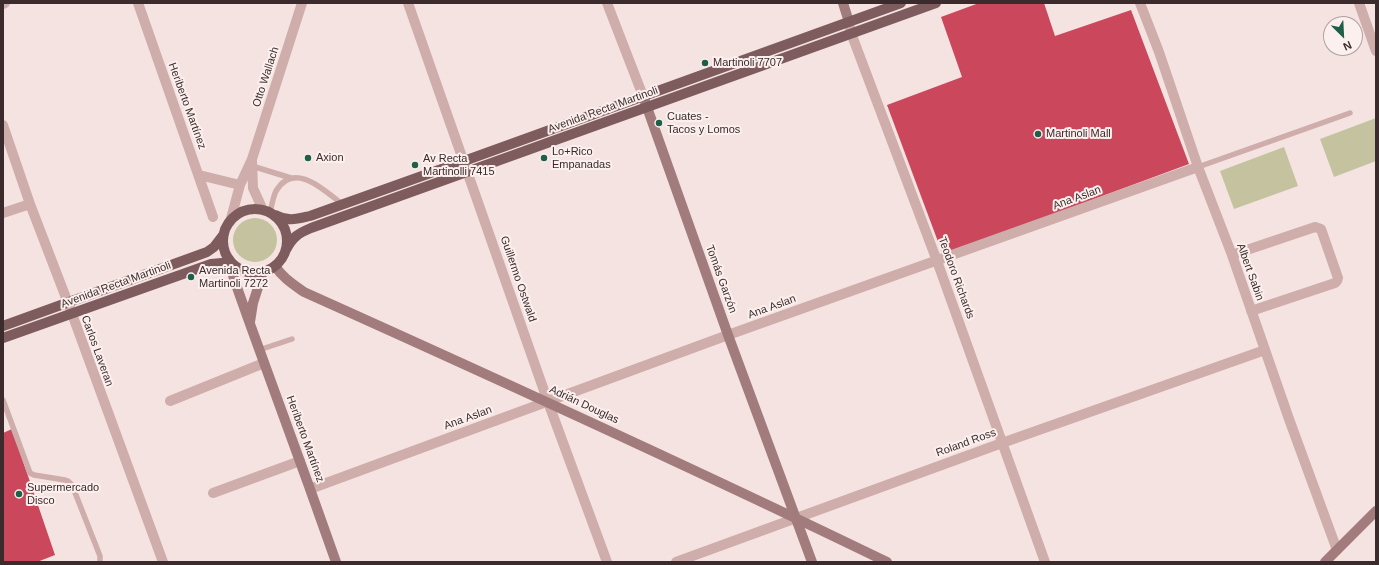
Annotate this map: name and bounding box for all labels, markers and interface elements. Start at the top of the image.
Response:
north arrow [1323,16,1363,56]
text: N [1341,39,1354,53]
street label: Otto Wallach [250,45,282,109]
place label: Martinoli 7707 [713,56,782,70]
marker: Martinoli 7707 [700,58,710,68]
street label: Heriberto Martínez [165,61,209,151]
street label: Avenida Recta Martinoli [546,84,660,136]
place label: Cuates - Tacos y Lomos [667,110,740,136]
marker: Cuates - Tacos y Lomos [654,118,664,128]
place label: Martinoli Mall [1046,127,1111,141]
marker: Martinoli Mall [1033,129,1043,139]
place label: Lo+Rico Empanadas [552,145,611,171]
place label: Axion [316,151,344,165]
place label: Av Recta Martinolli 7415 [423,152,495,178]
marker: Axion [303,153,313,163]
marker: Lo+Rico Empanadas [539,153,549,163]
marker: Av Recta Martinolli 7415 [410,160,420,170]
street label: Ana Aslan [1051,183,1103,213]
street label: Guillermo Ostwald [497,234,539,324]
street label: Teodoro Richards [935,235,977,321]
street label: Albert Sabin [1234,242,1266,302]
street label: Tomás Garzón [703,243,739,315]
street label: Avenida Recta Martinoli [59,259,173,311]
place label: Avenida Recta Martinoli 7272 [199,264,270,290]
marker: Avenida Recta Martinoli 7272 [186,272,196,282]
street label: Ana Aslan [746,292,798,322]
street label: Carlos Laveran [78,314,116,388]
street label: Adrián Douglas [547,383,621,427]
street label: Heriberto Martínez [283,394,327,484]
street label: Ana Aslan [442,403,494,433]
street label: Roland Ross [934,426,998,460]
place label: Supermercado Disco [27,481,99,507]
marker: Supermercado Disco [14,489,24,499]

